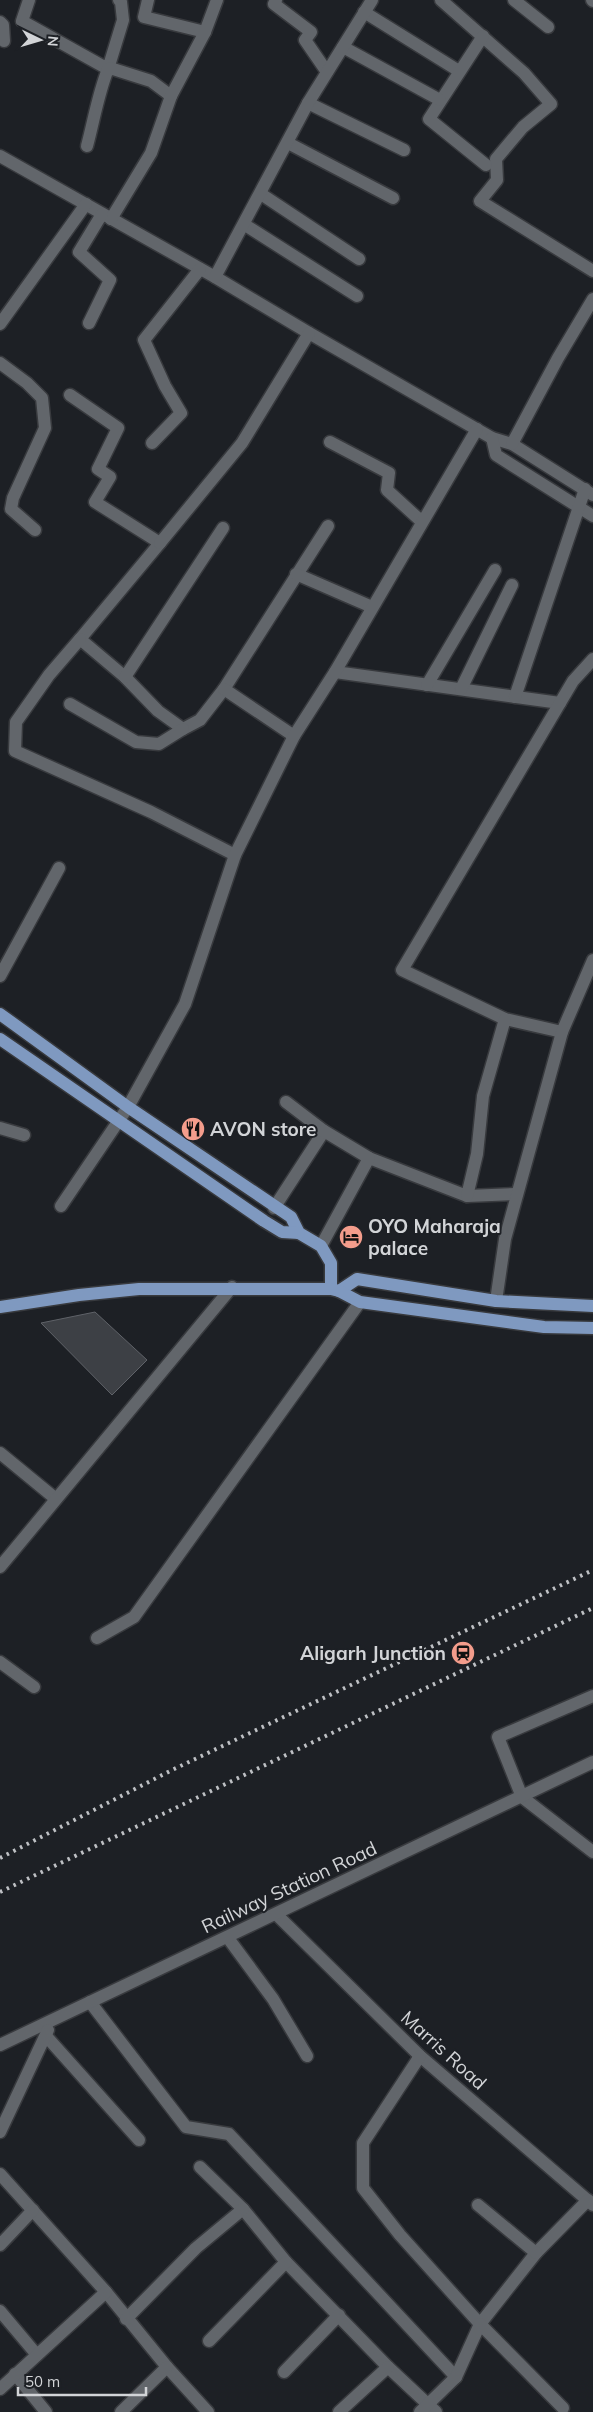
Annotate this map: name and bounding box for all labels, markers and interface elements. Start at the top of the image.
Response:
north arrow [15,15,65,65]
text: N [44,35,62,47]
restaurant icon: AVON store [180,1116,206,1142]
place label: AVON store [210,1117,316,1141]
place label: OYO Maharaja palace [368,1214,501,1260]
hotel icon: OYO Maharaja palace [338,1224,364,1250]
station icon: Aligarh Junction [450,1640,476,1666]
place label: Aligarh Junction [300,1641,446,1665]
street label: Railway Station Road [197,1836,381,1938]
street label: Marris Road [396,2005,492,2095]
scale bar [18,2364,145,2396]
text: 50 m [25,2372,60,2391]

